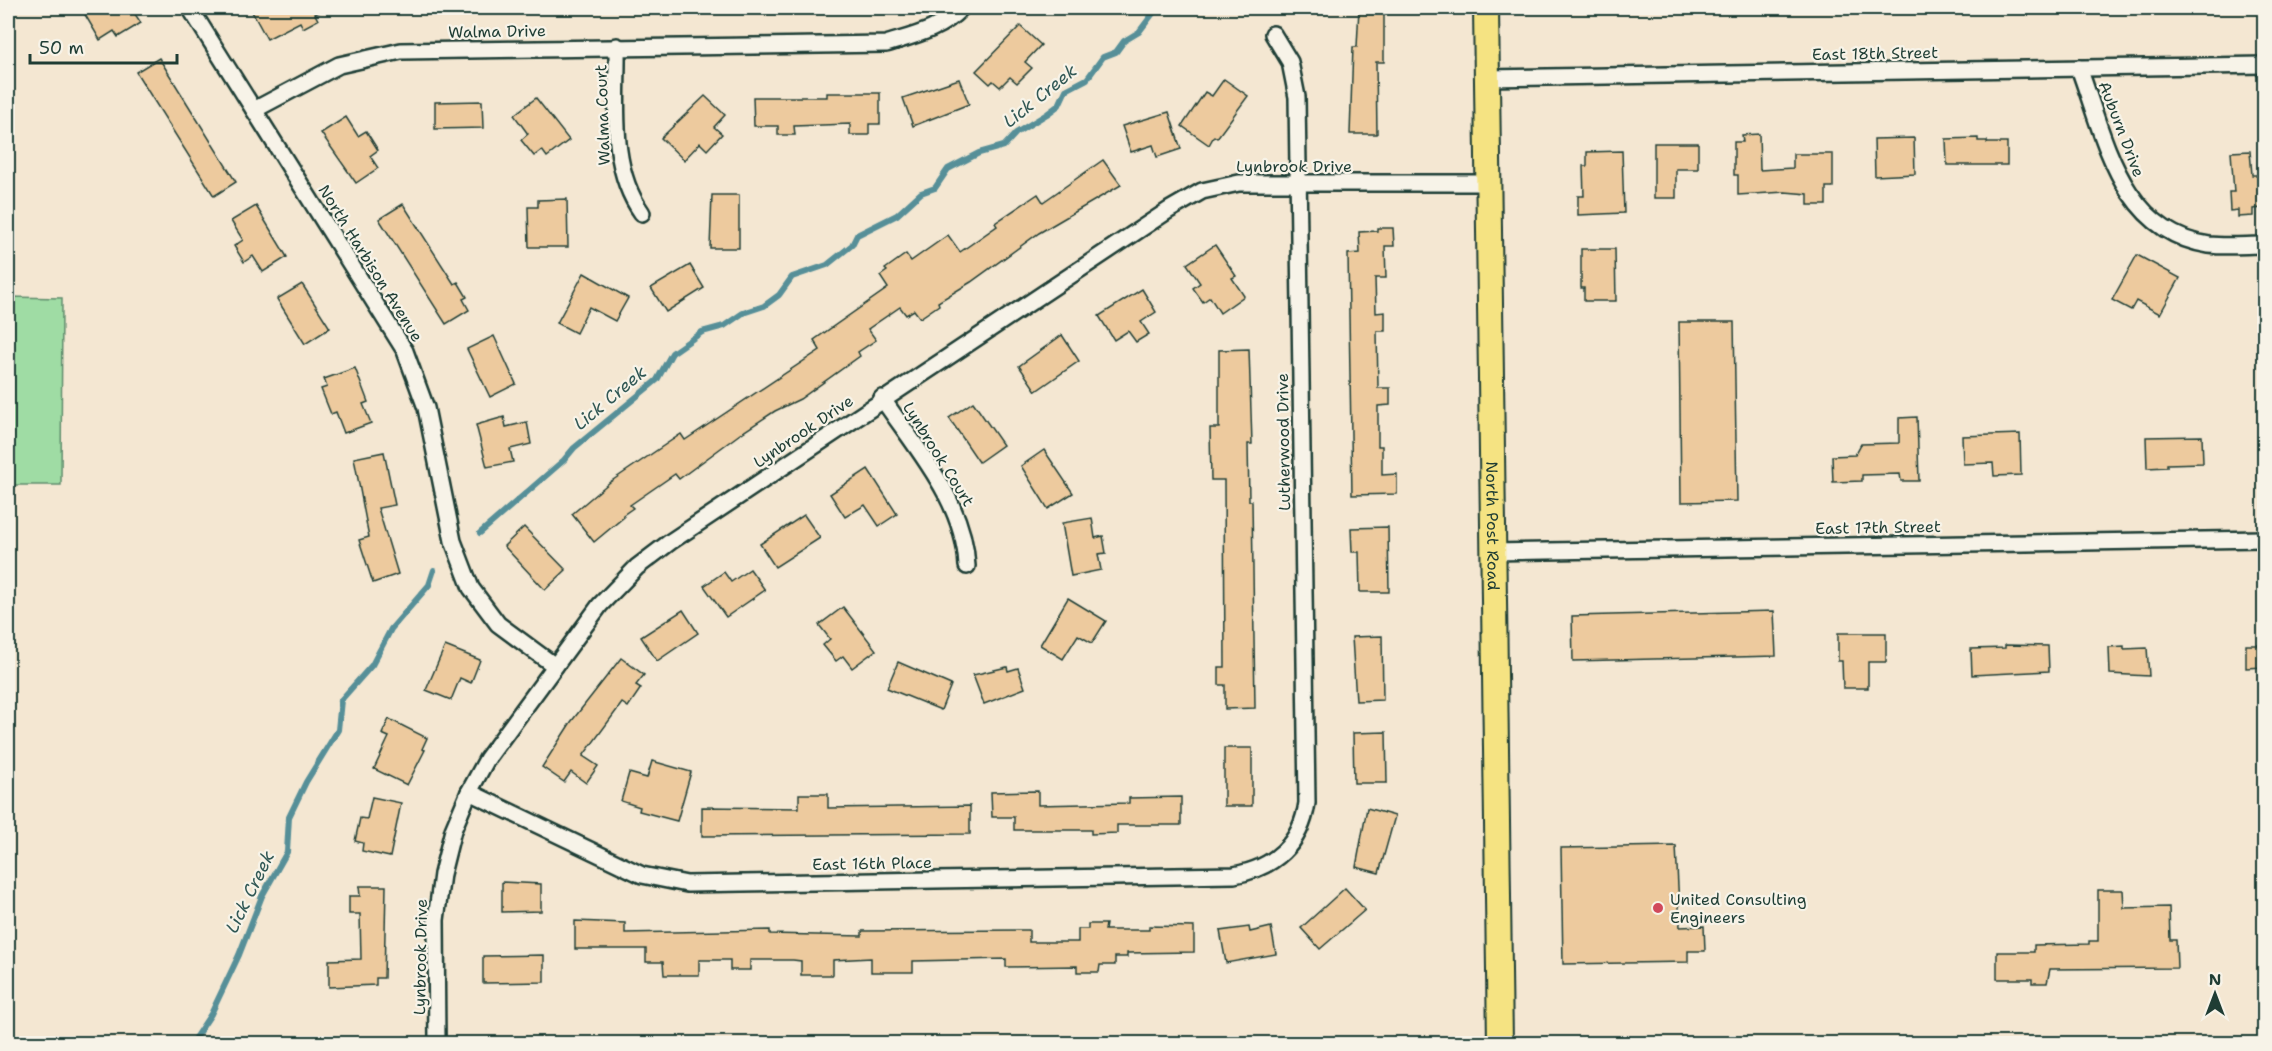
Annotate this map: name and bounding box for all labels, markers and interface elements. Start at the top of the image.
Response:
street label: Walma Drive [448,20,546,43]
scale bar [30,27,177,65]
text: 50 m [39,36,84,60]
street label: East 18th Street [1812,42,1938,65]
water label: Lick Creek [998,58,1082,133]
street label: Walma Court [590,64,615,166]
street label: Auburn Drive [2094,78,2149,180]
street label: Lynbrook Drive [1236,156,1352,177]
street label: North Harbison Avenue [314,181,428,346]
water label: Lick Creek [568,360,652,436]
street label: Lutherwood Drive [1272,373,1295,511]
street label: Lynbrook Drive [749,390,857,473]
street label: Lynbrook Court [898,398,979,510]
street label: North Post Road [1481,461,1504,591]
street label: East 17th Street [1815,516,1941,539]
water label: Lick Creek [220,846,280,937]
street label: East 16th Place [812,852,932,875]
place label: United Consulting Engineers [1670,889,1807,928]
street label: Lynbrook Drive [409,899,432,1015]
marker: United Consulting Engineers [1651,901,1665,915]
north arrow [2185,964,2245,1024]
text: N [2209,969,2221,990]

